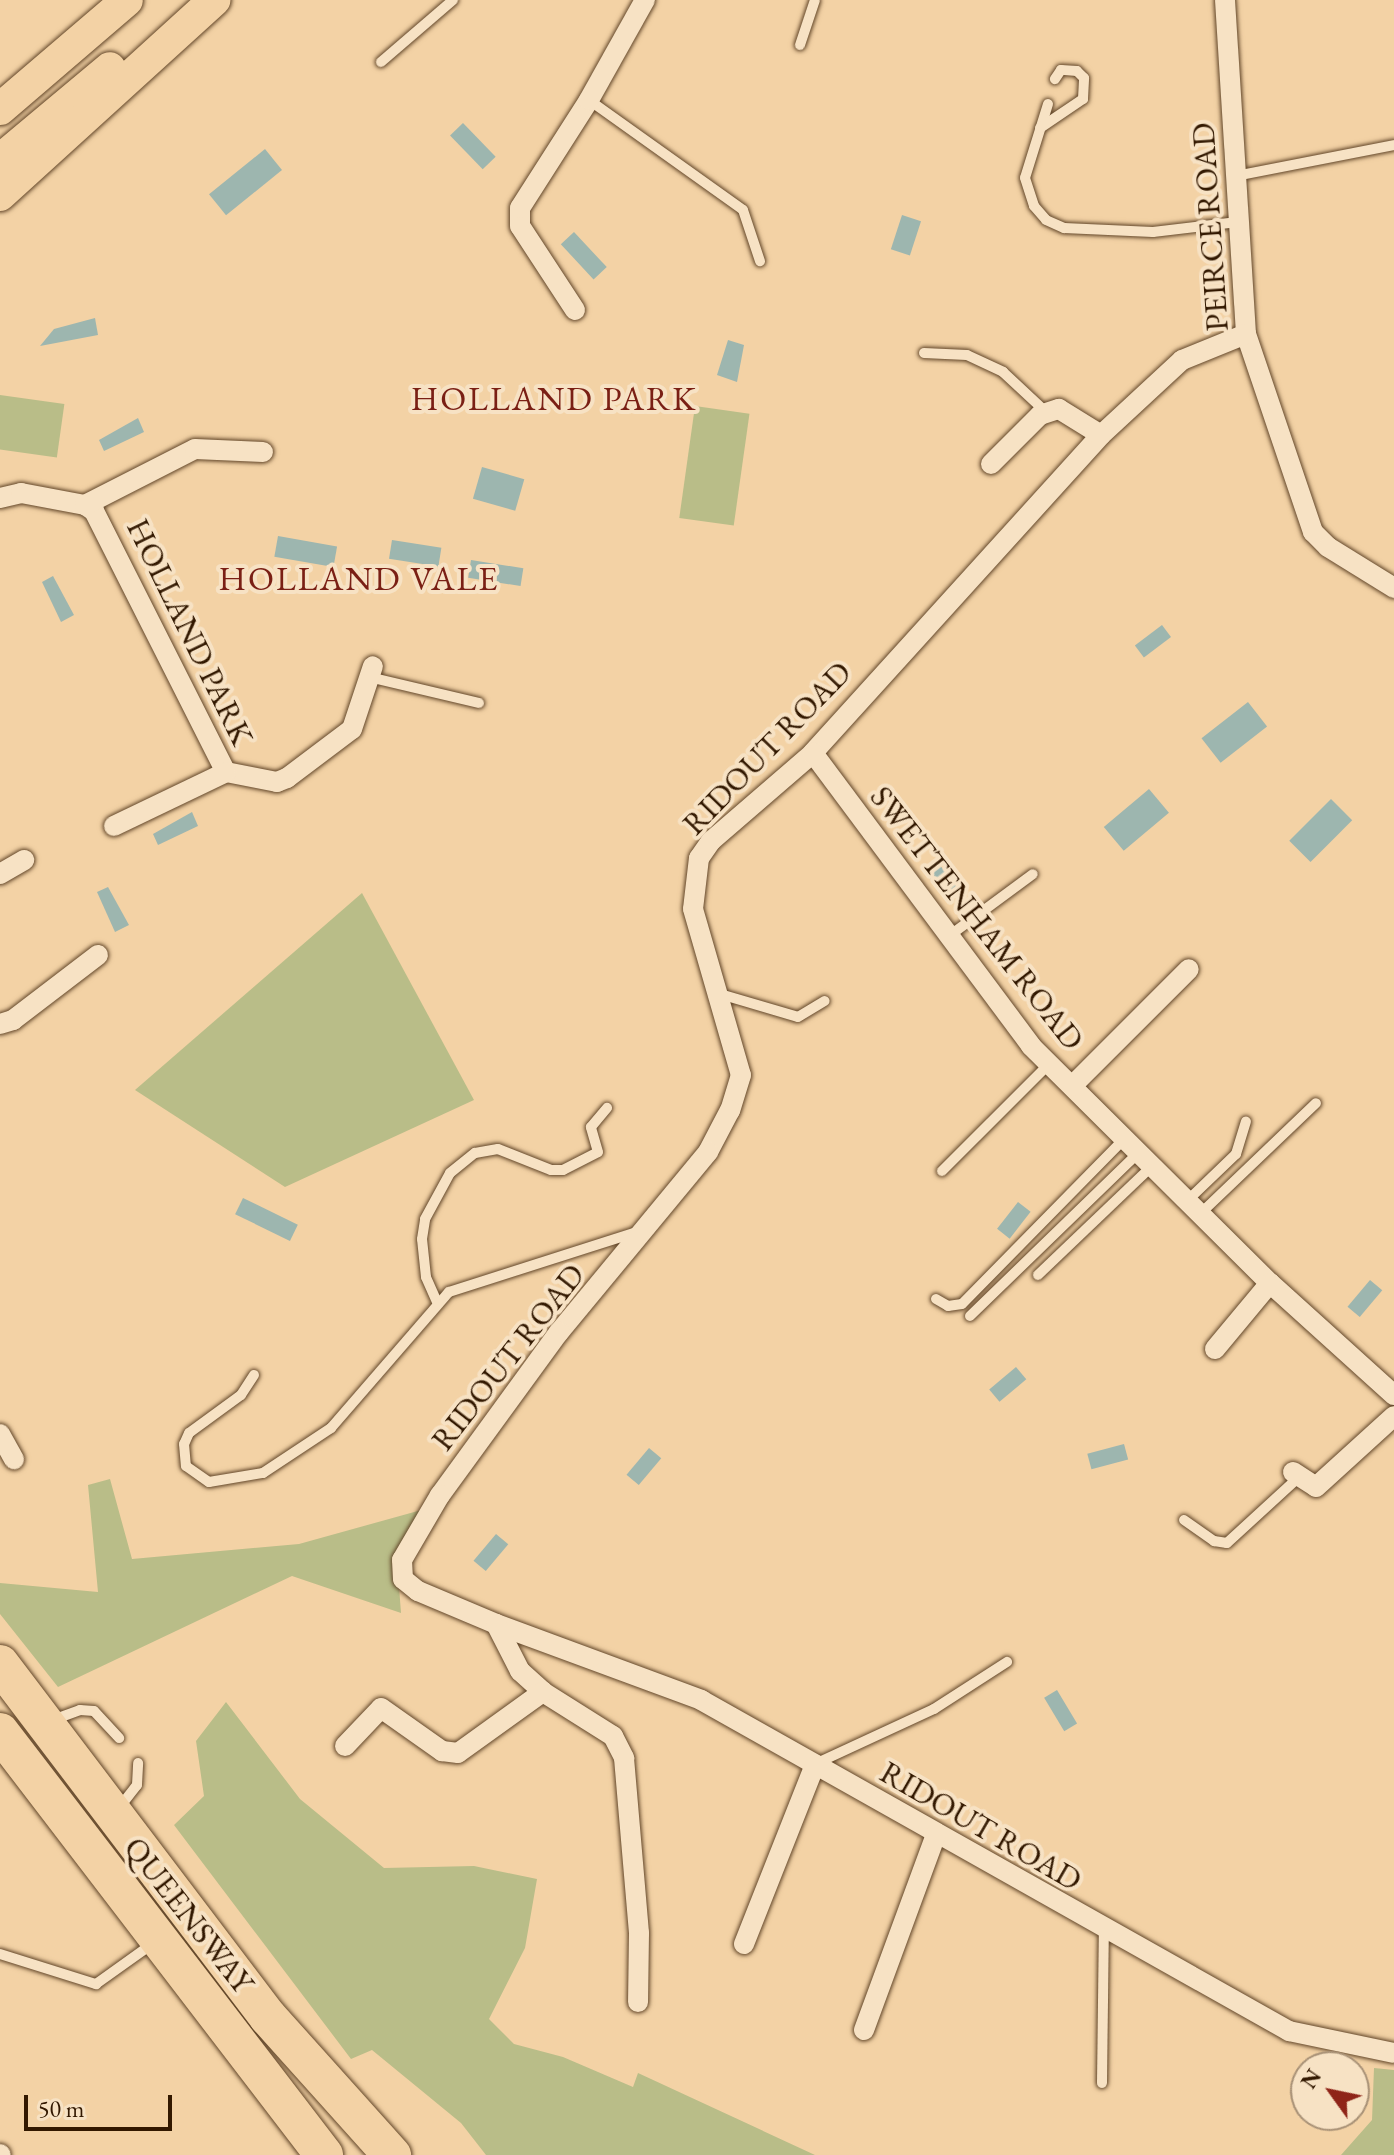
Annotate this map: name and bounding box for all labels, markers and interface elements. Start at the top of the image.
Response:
street label: PEIRCE ROAD [1184,121,1236,333]
district label: HOLLAND PARK [411,379,697,419]
street label: HOLLAND PARK [119,512,261,752]
district label: HOLLAND VALE [218,559,500,599]
street label: RIDOUT ROAD [675,653,859,843]
street label: SWETTENHAM ROAD [862,778,1092,1058]
street label: RIDOUT ROAD [423,1256,593,1458]
street label: RIDOUT ROAD [873,1753,1089,1899]
street label: QUEENSWAY [116,1829,262,2001]
north arrow [1290,2051,1370,2131]
text: N [1294,2063,1328,2094]
scale bar [28,2079,176,2129]
text: 50 m [38,2093,85,2124]

